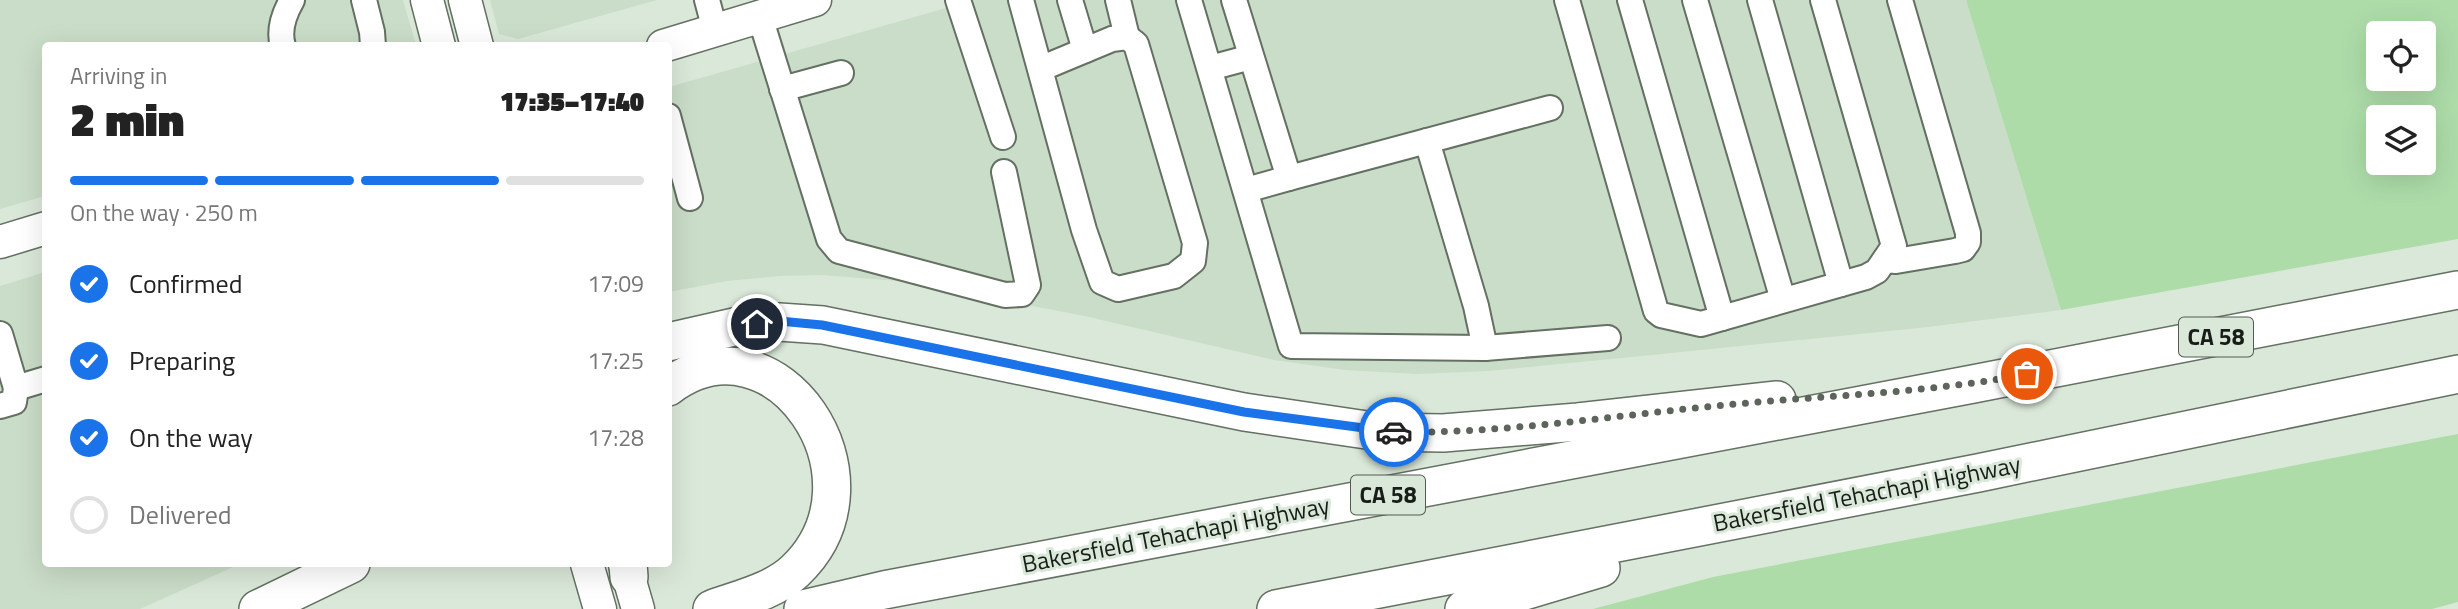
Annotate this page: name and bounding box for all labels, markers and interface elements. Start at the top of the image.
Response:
map controls [2366,21,2436,175]
button: locate [2366,21,2436,91]
text: Arriving in [70,58,167,93]
text: 17:35–17:40 [500,82,644,121]
text: 2 min [70,84,184,154]
button: layers [2366,105,2436,175]
text: On the way · 250 m [70,195,258,230]
text: Confirmed [129,264,243,303]
icon: check [70,265,108,303]
text: 17:09 [587,266,644,301]
pin [727,294,787,354]
icon: home [738,305,776,343]
road number: CA 58 [2179,318,2253,356]
text: Preparing [129,341,235,380]
icon: check [70,342,108,380]
text: 17:25 [587,343,644,378]
pin [1997,344,2057,404]
icon: bag [2008,355,2046,393]
courier [1359,397,1429,467]
icon: car [1375,413,1413,451]
text: On the way [129,418,253,457]
icon: check [70,419,108,457]
text: 17:28 [587,420,644,455]
street label: Bakersfield Tehachapi Highway [1710,445,2024,541]
road number: CA 58 [1351,475,1425,514]
street label: Bakersfield Tehachapi Highway [1019,486,1333,582]
text: Delivered [129,495,232,534]

